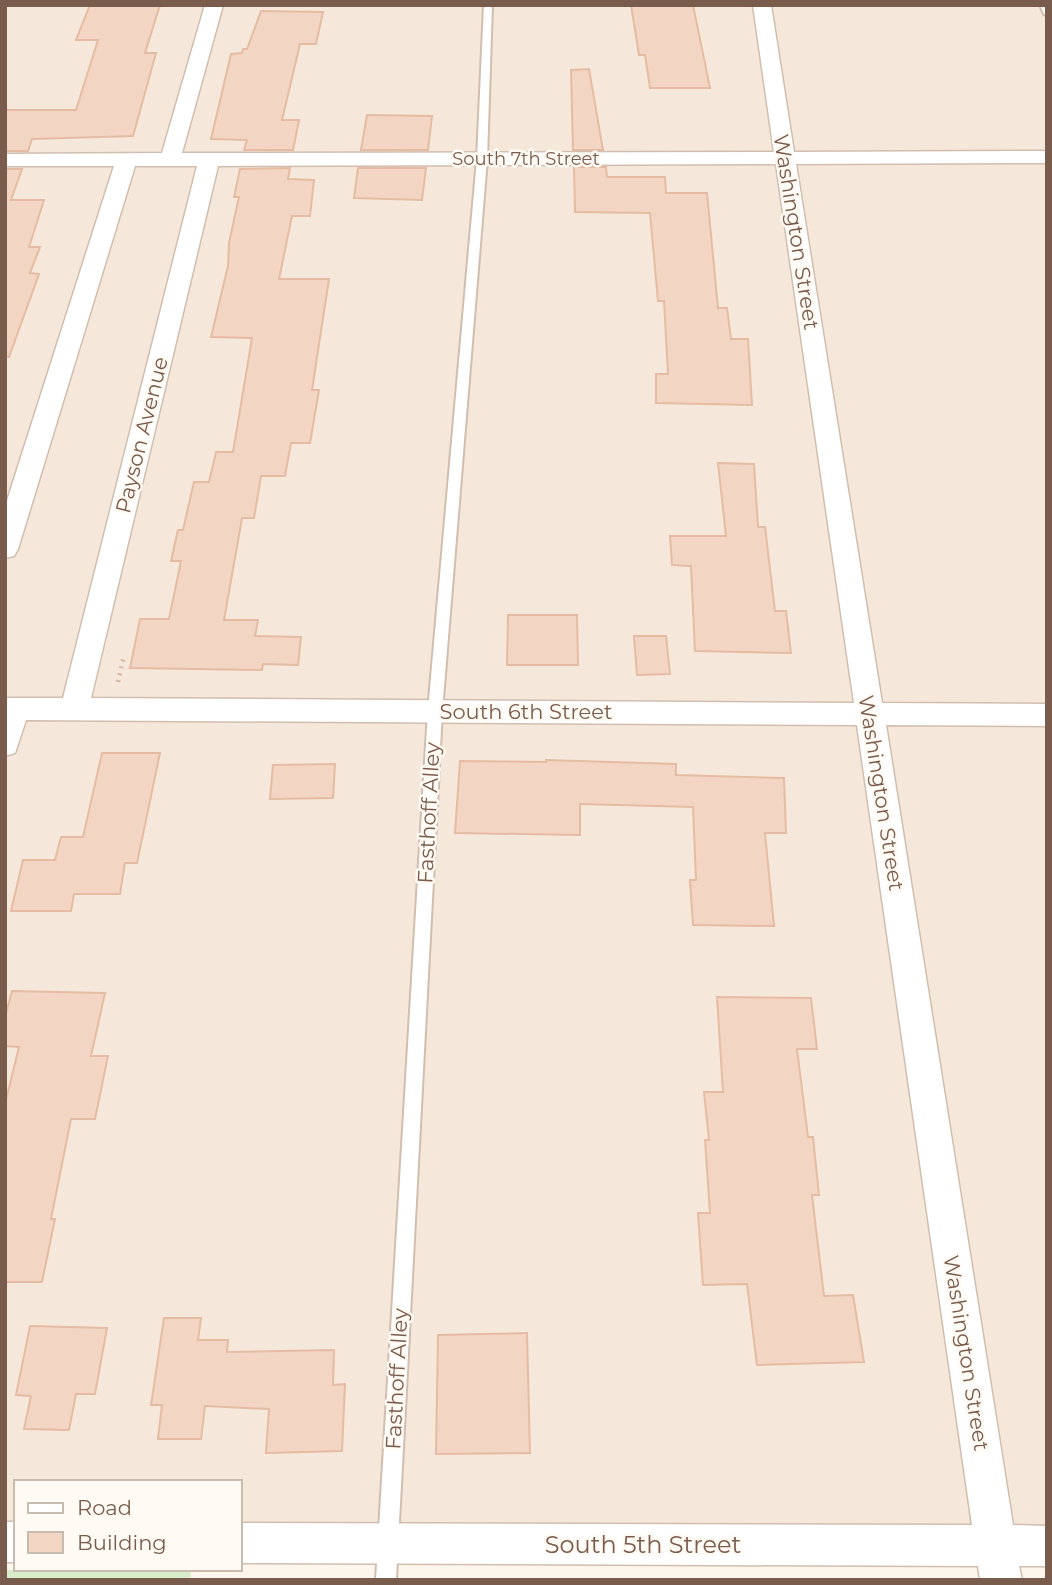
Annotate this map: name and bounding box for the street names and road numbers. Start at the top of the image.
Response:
street label: Washington Street [769,132,824,332]
street label: South 7th Street [452,148,600,170]
street label: Payson Avenue [110,354,173,516]
street label: Washington Street [854,693,909,893]
street label: South 6th Street [440,699,612,724]
street label: Fasthoff Alley [412,741,445,884]
street label: Washington Street [939,1253,994,1453]
street label: Fasthoff Alley [380,1307,413,1450]
street label: South 5th Street [545,1530,742,1559]

